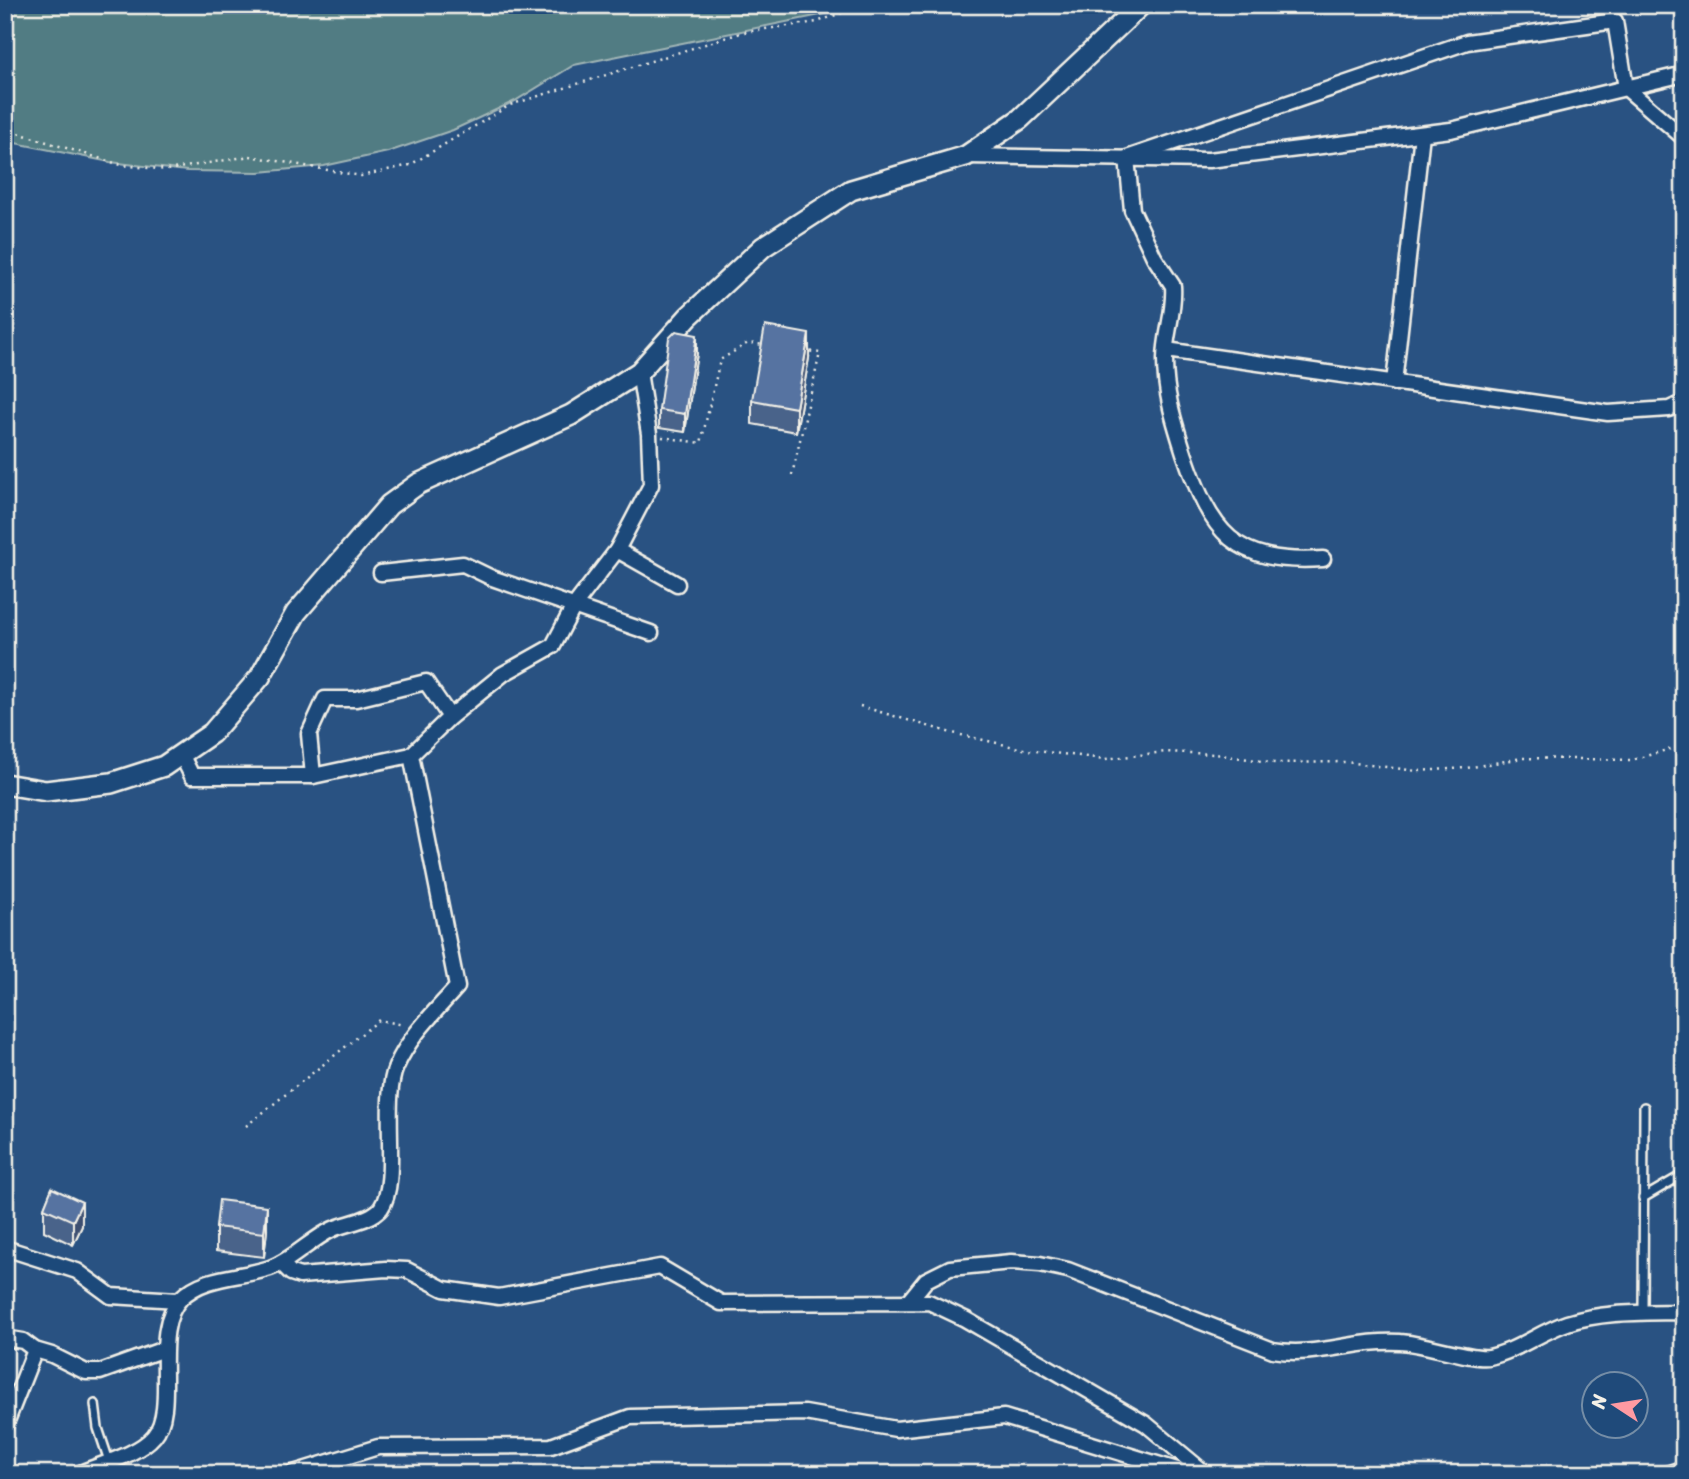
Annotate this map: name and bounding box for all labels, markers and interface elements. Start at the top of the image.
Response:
north arrow [1580,1370,1650,1440]
text: N [1581,1391,1617,1412]

